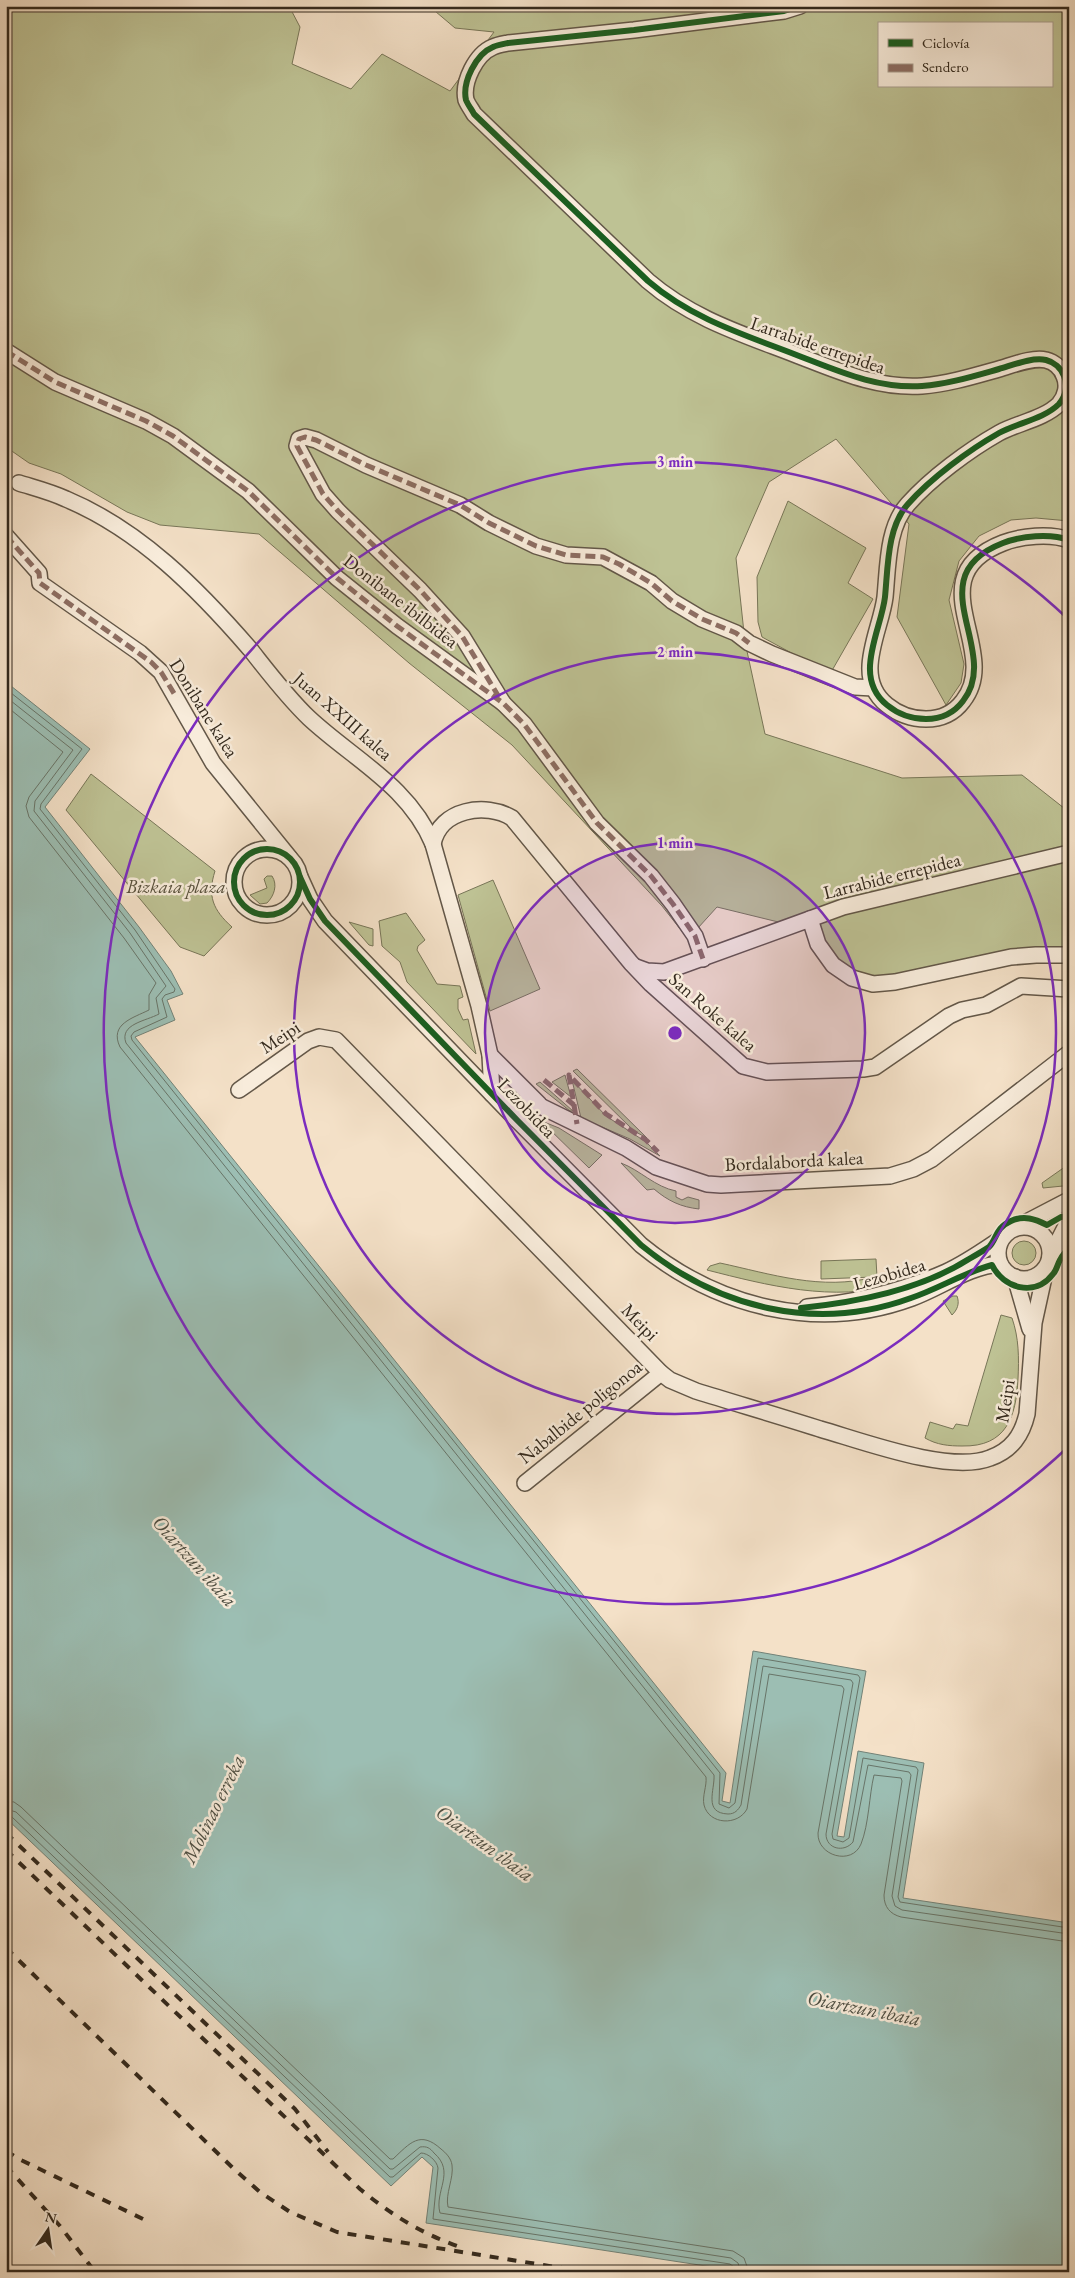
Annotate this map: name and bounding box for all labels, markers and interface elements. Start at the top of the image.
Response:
legend [878,22,1052,88]
text: Ciclovía [922,33,969,52]
text: Sendero [922,57,969,76]
street label: Larrabide errepidea [747,310,889,380]
text: 3 min [657,452,694,471]
street label: Donibane ibilbidea [338,548,464,654]
text: 2 min [657,642,694,661]
street label: Donibane kalea [164,654,245,763]
street label: Juan XXIII kalea [287,665,398,766]
text: 1 min [657,833,694,852]
street label: Larrabide errepidea [821,847,964,905]
park label: Bizkaia plaza [125,874,226,899]
street label: San Roke kalea [664,967,763,1057]
street label: Meipi [255,1015,305,1059]
centre of rings [666,1024,684,1042]
street label: Lezobidea [492,1073,562,1144]
street label: Bordalaborda kalea [724,1145,864,1177]
street label: Lezobidea [850,1252,928,1296]
street label: Meipi [616,1298,664,1347]
street label: Nabalbide poligonoa [513,1354,647,1470]
street label: Meipi [989,1377,1021,1424]
water label: Oiartzun ibaia [147,1510,243,1612]
water label: Molinao erreka [175,1750,250,1868]
water label: Oiartzun ibaia [431,1799,539,1887]
water label: Oiartzun ibaia [805,1984,923,2032]
north arrow [22,2206,72,2256]
text: N [43,2207,59,2228]

